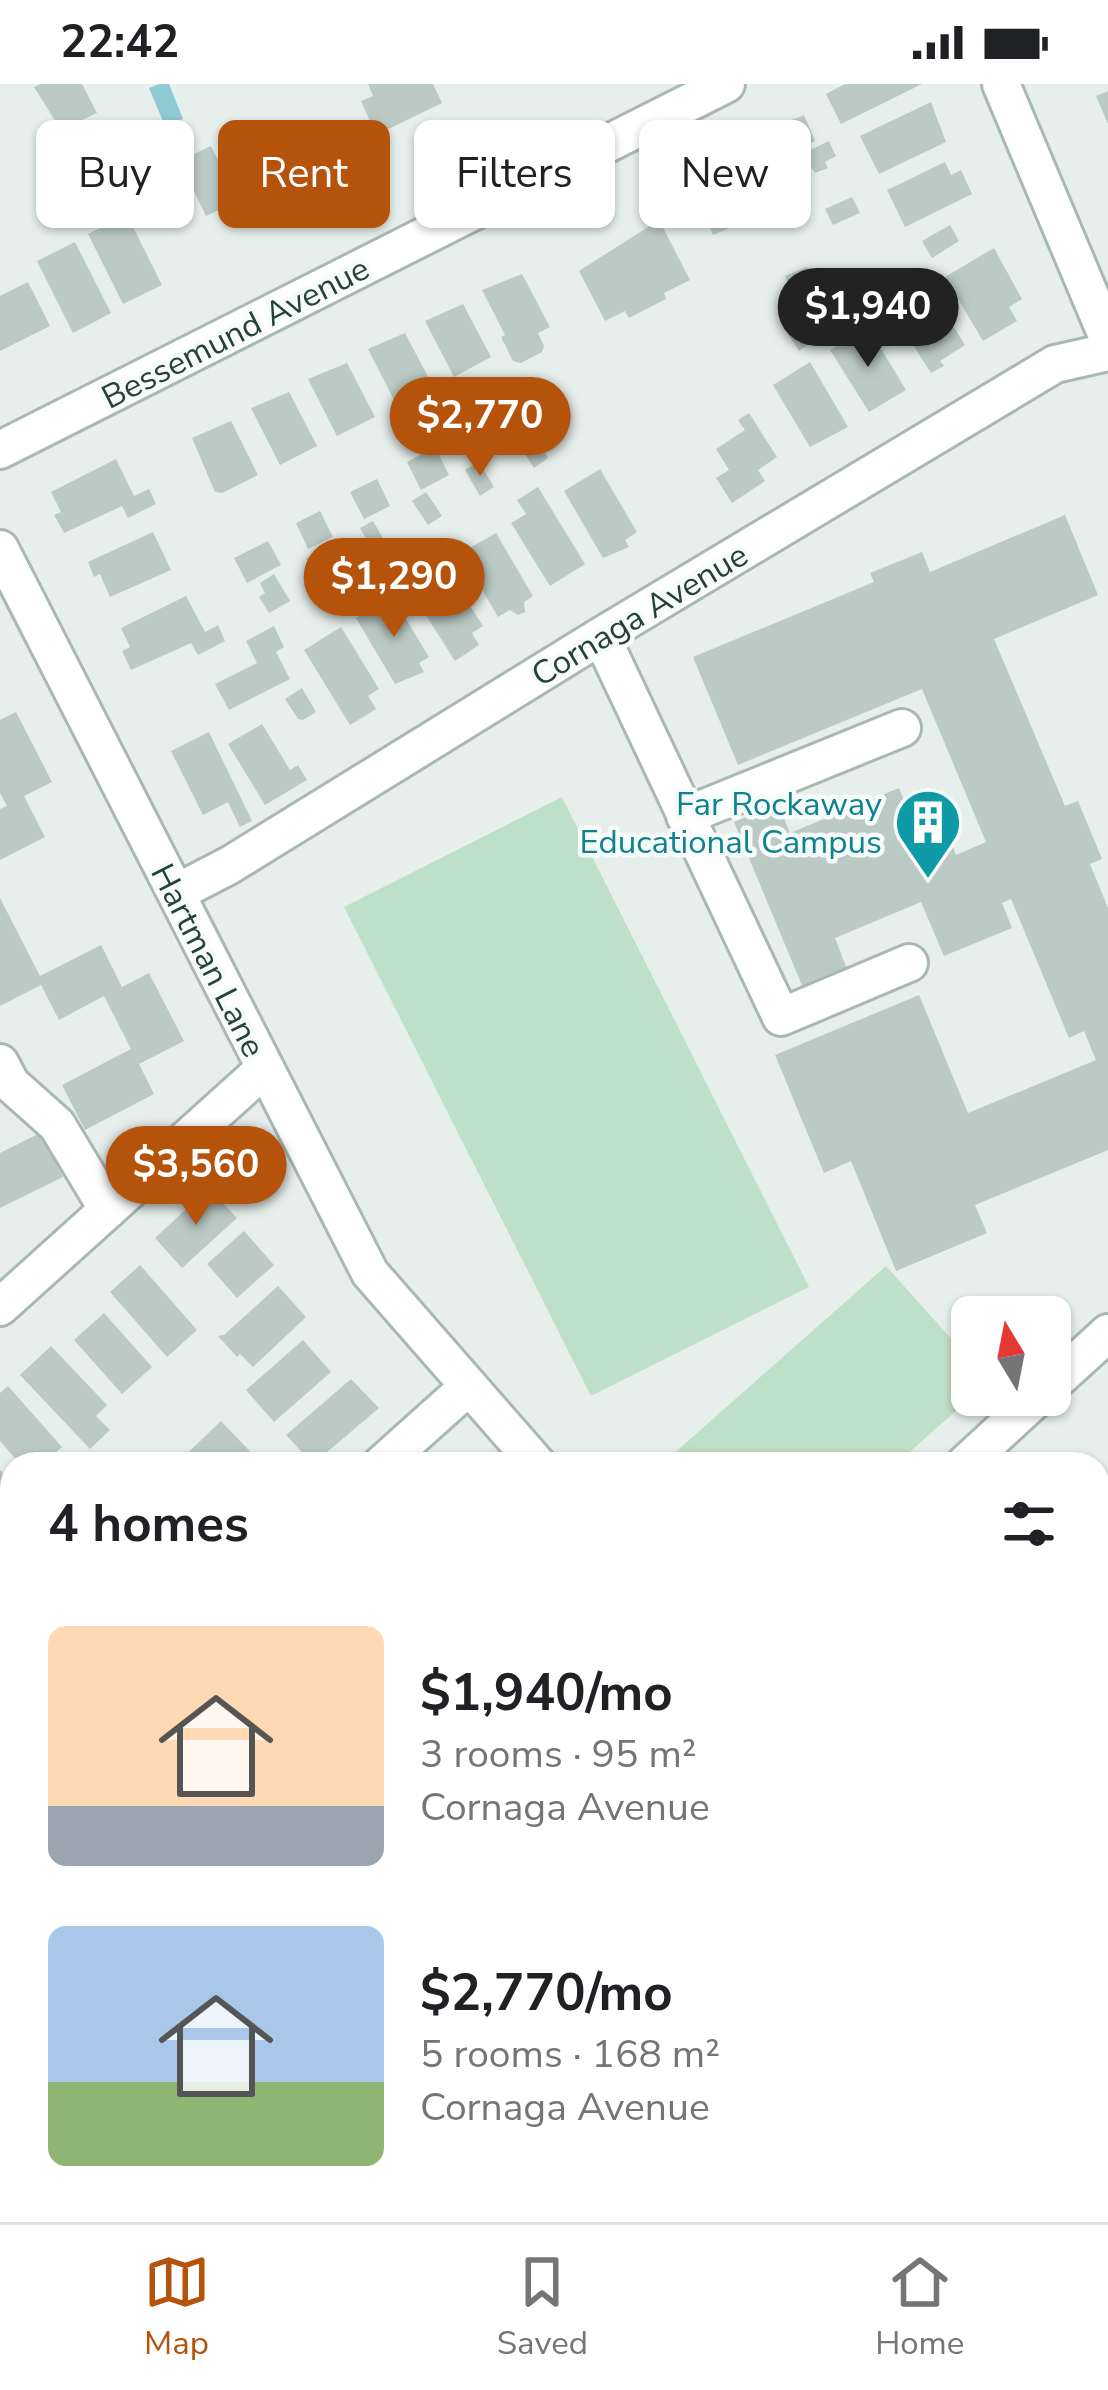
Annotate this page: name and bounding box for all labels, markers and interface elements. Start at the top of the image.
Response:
text: 22:42 [60,12,179,73]
chip: Buy [36,120,194,228]
chip: Rent [218,120,390,228]
chip: Filters [414,120,615,228]
chip: New [639,120,811,228]
street label: Bessemund Avenue [94,246,377,420]
pin: $1,940 [770,268,966,370]
text: $1,940 [805,280,931,333]
pin: $2,770 [382,377,578,479]
text: $2,770 [417,389,543,442]
street label: Cornaga Avenue [523,533,756,698]
pin: $1,290 [296,538,492,640]
text: $1,290 [331,550,457,603]
place label: Far Rockaway Educational Campus [579,782,882,865]
building icon: Far Rockaway Educational Campus [893,787,963,881]
street label: Hartman Lane [140,856,276,1065]
pin: $3,560 [98,1126,294,1228]
text: $3,560 [133,1138,259,1191]
north arrow [951,1296,1071,1416]
map controls [951,1296,1071,1416]
text: 4 homes [48,1489,249,1559]
icon: filters [996,1491,1062,1557]
text: $1,940/mo [420,1658,673,1728]
icon: home [144,1674,288,1818]
text: 3 rooms · 95 m² [420,1728,697,1781]
text: Cornaga Avenue [420,1781,710,1834]
text: $2,770/mo [420,1958,673,2028]
icon: home [144,1974,288,2118]
text: 5 rooms · 168 m² [420,2028,720,2081]
text: Cornaga Avenue [420,2081,710,2134]
tab: Map [144,2249,210,2366]
tab: Saved [497,2249,588,2366]
tab: Home [875,2249,964,2366]

